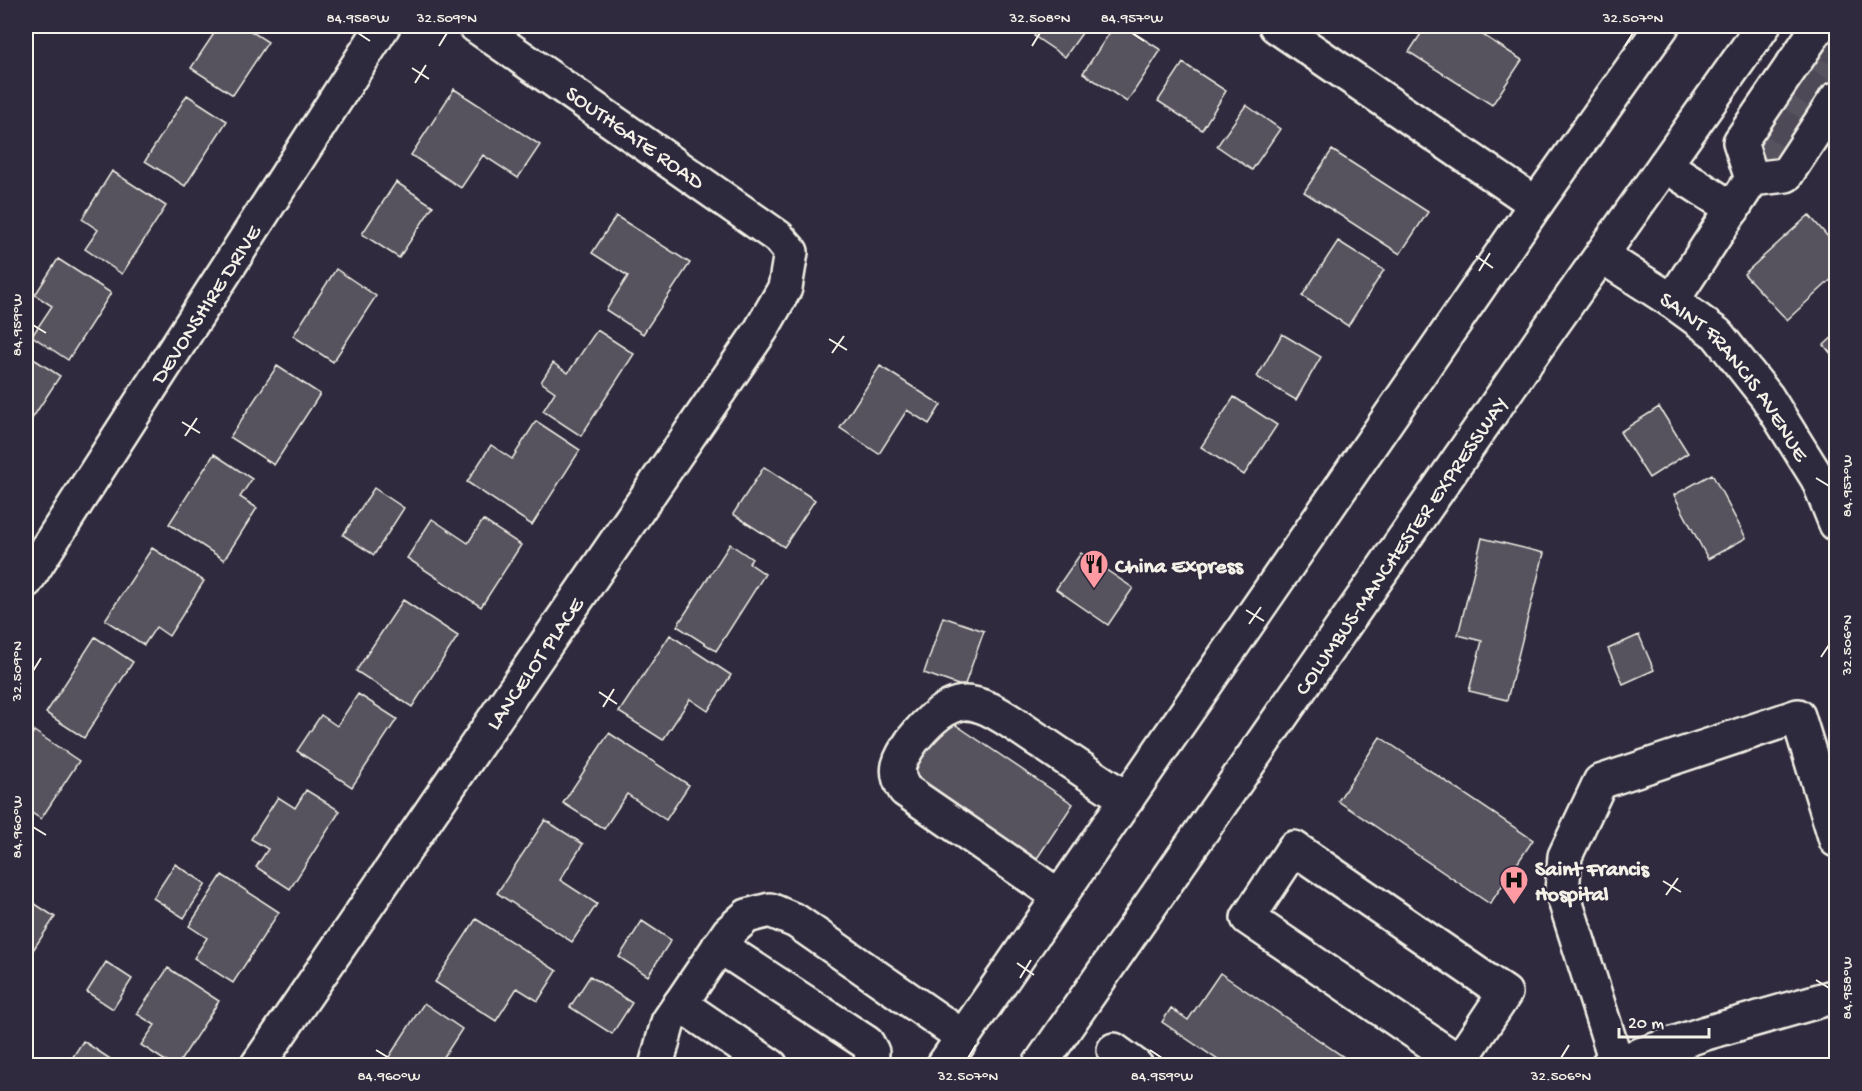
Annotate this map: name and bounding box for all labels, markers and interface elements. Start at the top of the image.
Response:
text: 84.958°W [326,10,390,28]
text: 32.509°N [416,10,477,28]
text: 32.508°N [1008,10,1071,28]
text: 84.957°W [1101,10,1164,28]
text: 32.507°N [1602,10,1664,28]
street label: SOUTHGATE ROAD [559,82,709,197]
street label: DEVONSHIRE DRIVE [146,220,269,392]
street label: SAINT FRANCIS AVENUE [1654,288,1813,468]
text: 84.959°W [9,294,27,356]
street label: COLUMBUS-MANCHESTER EXPRESSWAY [1291,393,1515,701]
text: 84.957°W [1839,454,1857,517]
restaurant icon: China Express [1078,548,1110,590]
place label: China Express [1114,555,1245,581]
street label: LANCELOT PLACE [482,592,592,736]
text: 32.506°N [1839,615,1857,676]
text: 32.509°N [9,641,27,702]
text: 84.960°W [9,795,27,859]
place label: Saint Francis Hospital [1535,858,1651,909]
hospital icon: Saint Francis Hospital [1498,864,1530,906]
text: 84.958°W [1839,956,1857,1020]
scale bar [1619,1001,1709,1039]
text: 20 m [1628,1014,1664,1035]
text: 84.960°W [357,1068,421,1086]
text: 32.507°N [937,1068,999,1086]
text: 84.959°W [1131,1068,1193,1086]
text: 32.506°N [1530,1068,1591,1086]

